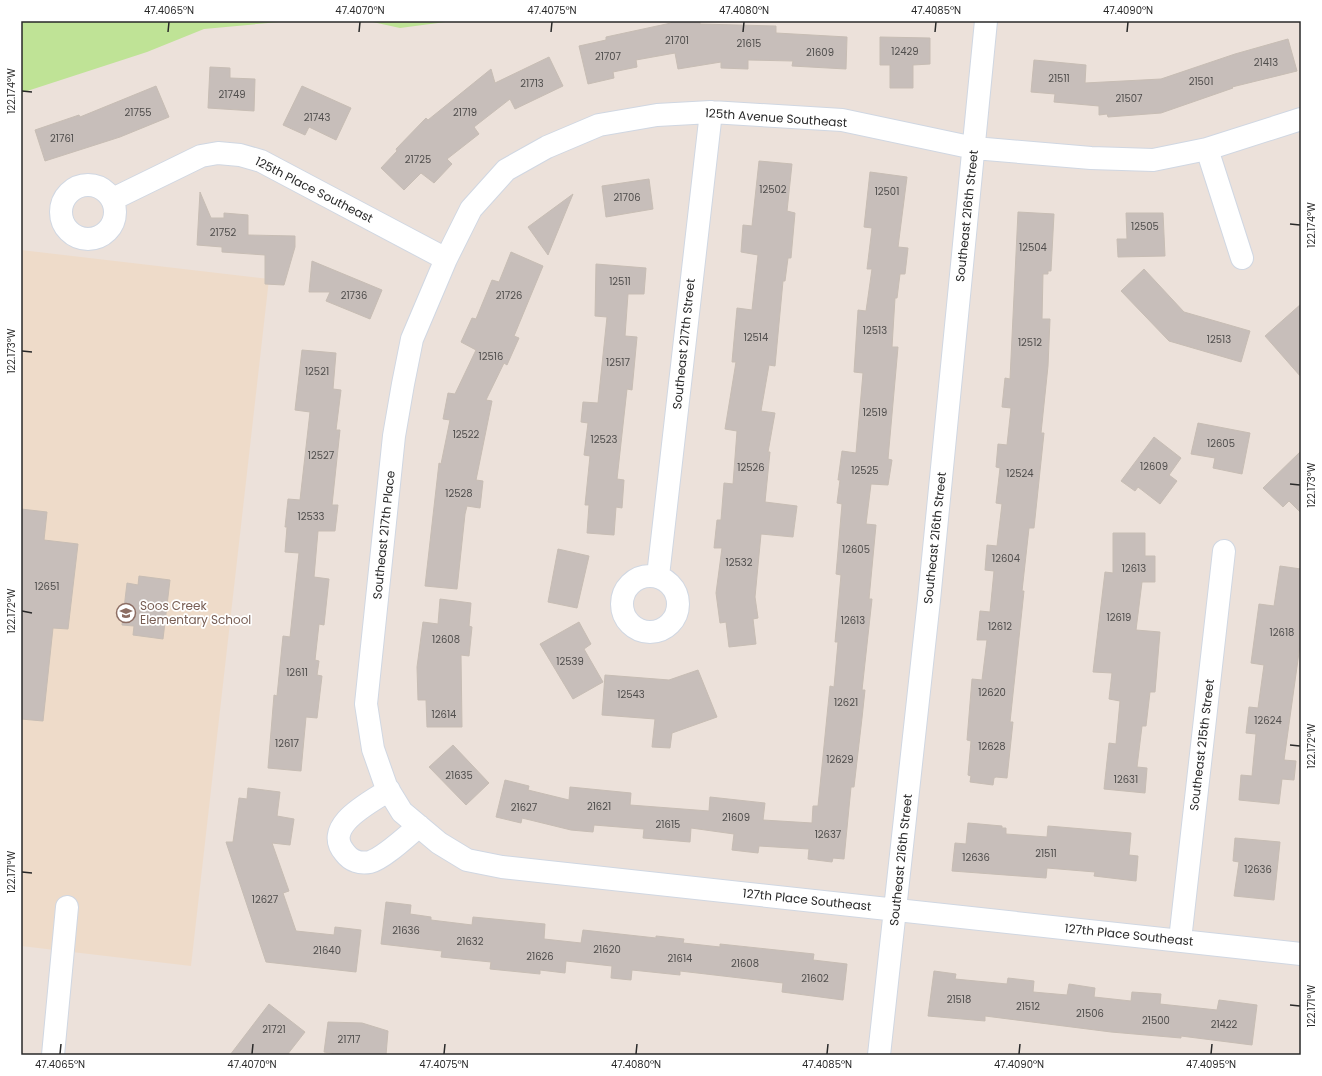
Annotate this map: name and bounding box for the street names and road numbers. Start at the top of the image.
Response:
street label: 125th Avenue Southeast [704,104,848,131]
street label: Southeast 216th Street [951,149,982,283]
street label: 125th Place Southeast [252,152,376,227]
street label: Southeast 217th Street [668,278,699,410]
street label: Southeast 217th Place [368,470,399,600]
street label: Southeast 216th Street [919,471,950,605]
street label: Southeast 215th Street [1185,678,1218,812]
street label: Southeast 216th Street [885,793,916,927]
street label: 127th Place Southeast [742,884,872,915]
street label: 127th Place Southeast [1064,919,1194,950]

